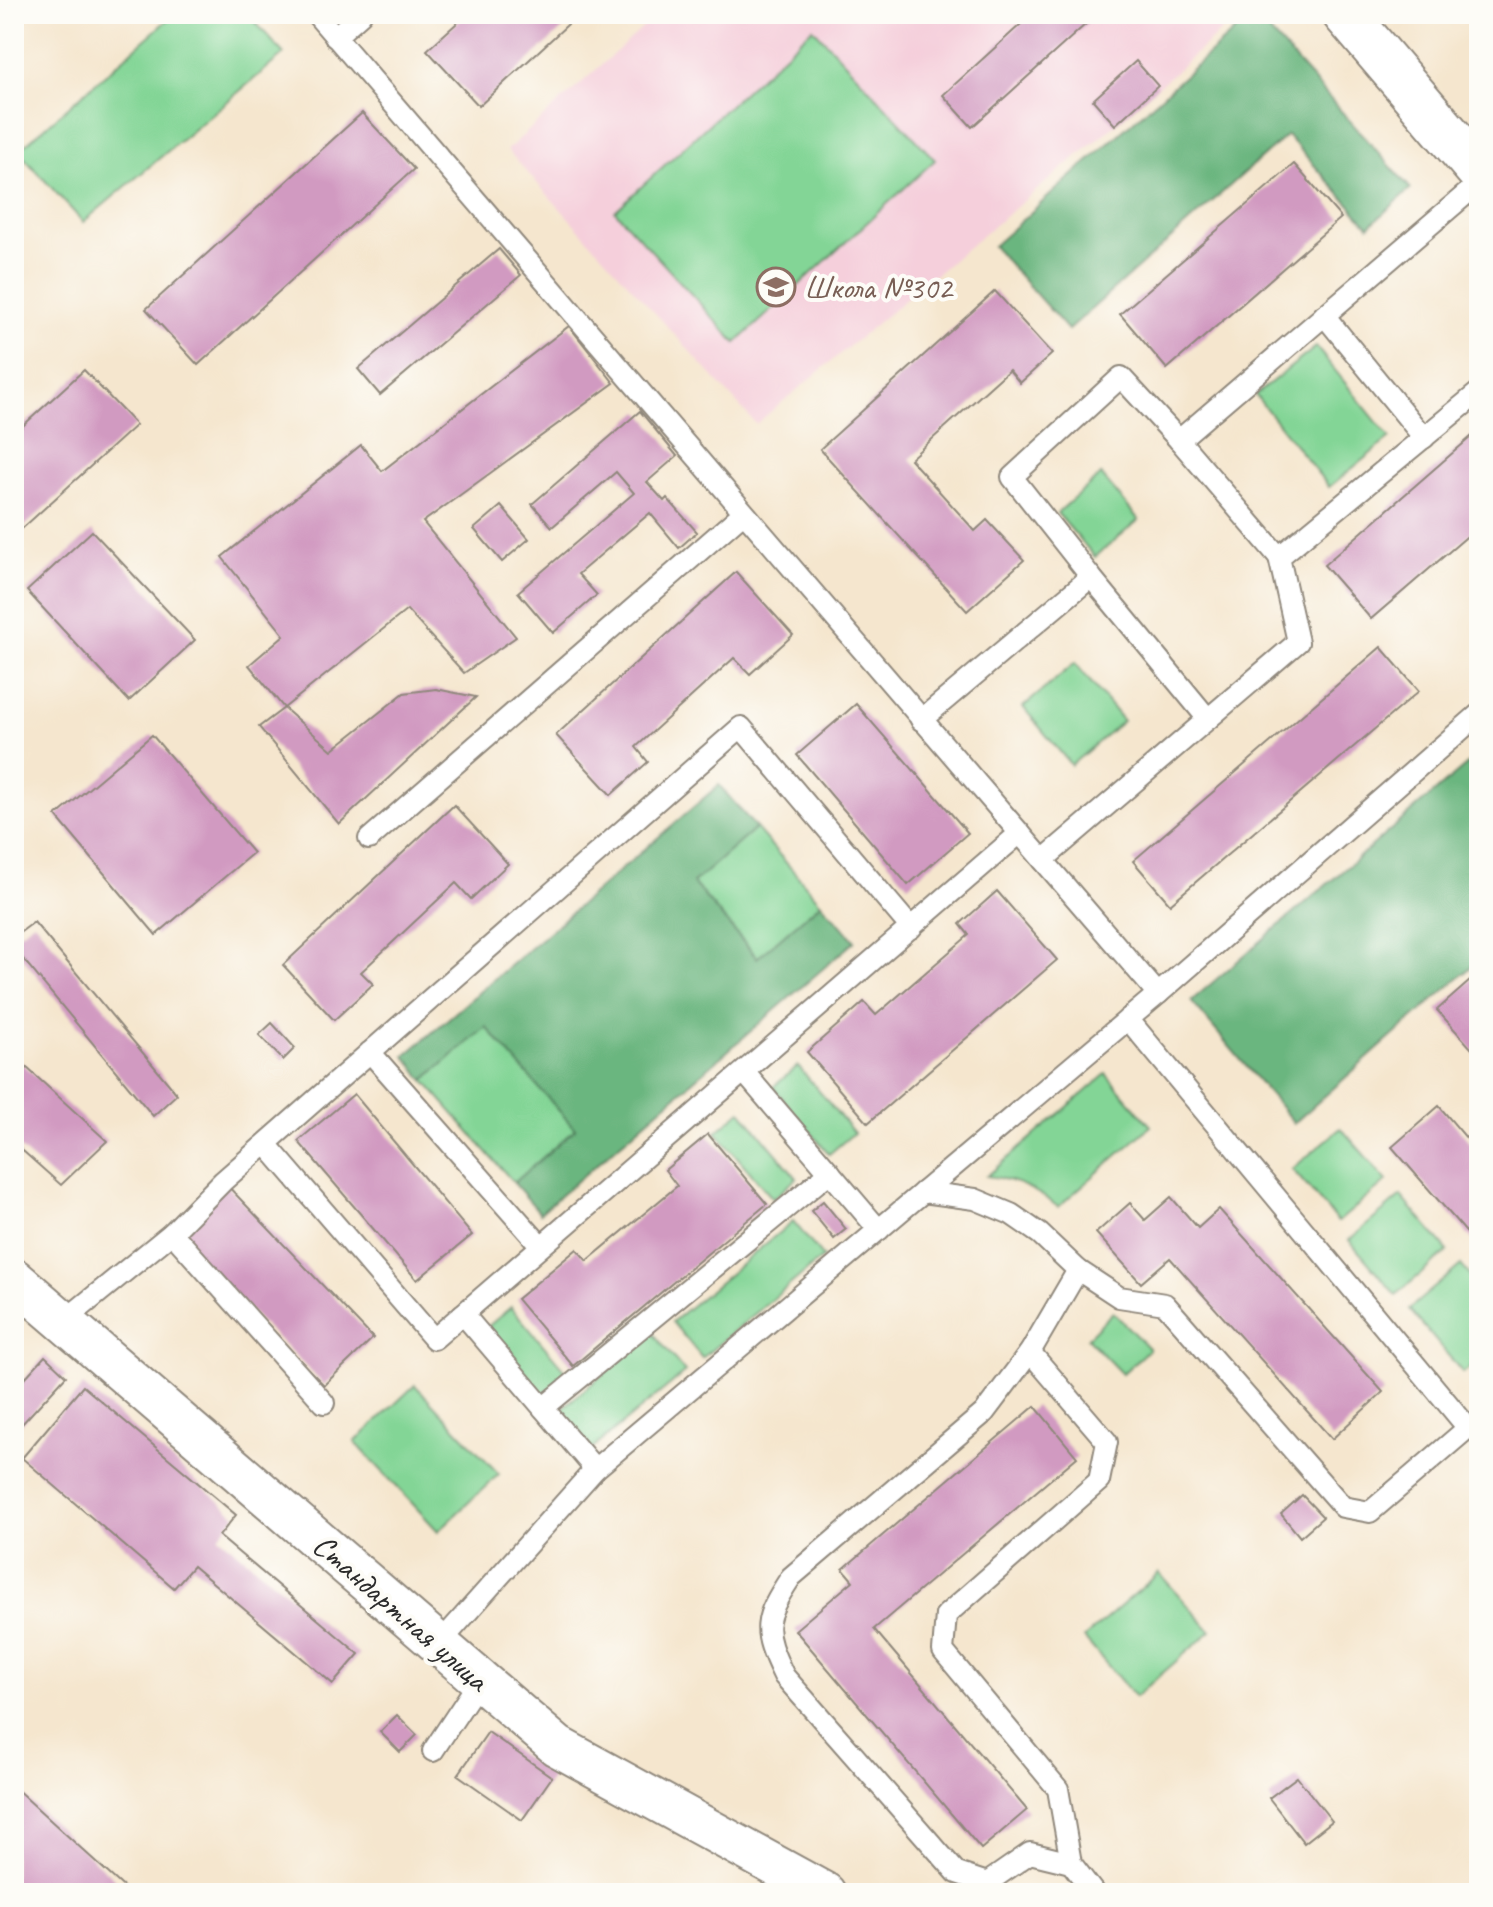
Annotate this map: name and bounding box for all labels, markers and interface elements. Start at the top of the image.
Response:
school or university icon: Школа №302 [755,266,797,308]
place label: Школа №302 [804,267,955,308]
street label: Стандартная улица [304,1525,499,1701]

